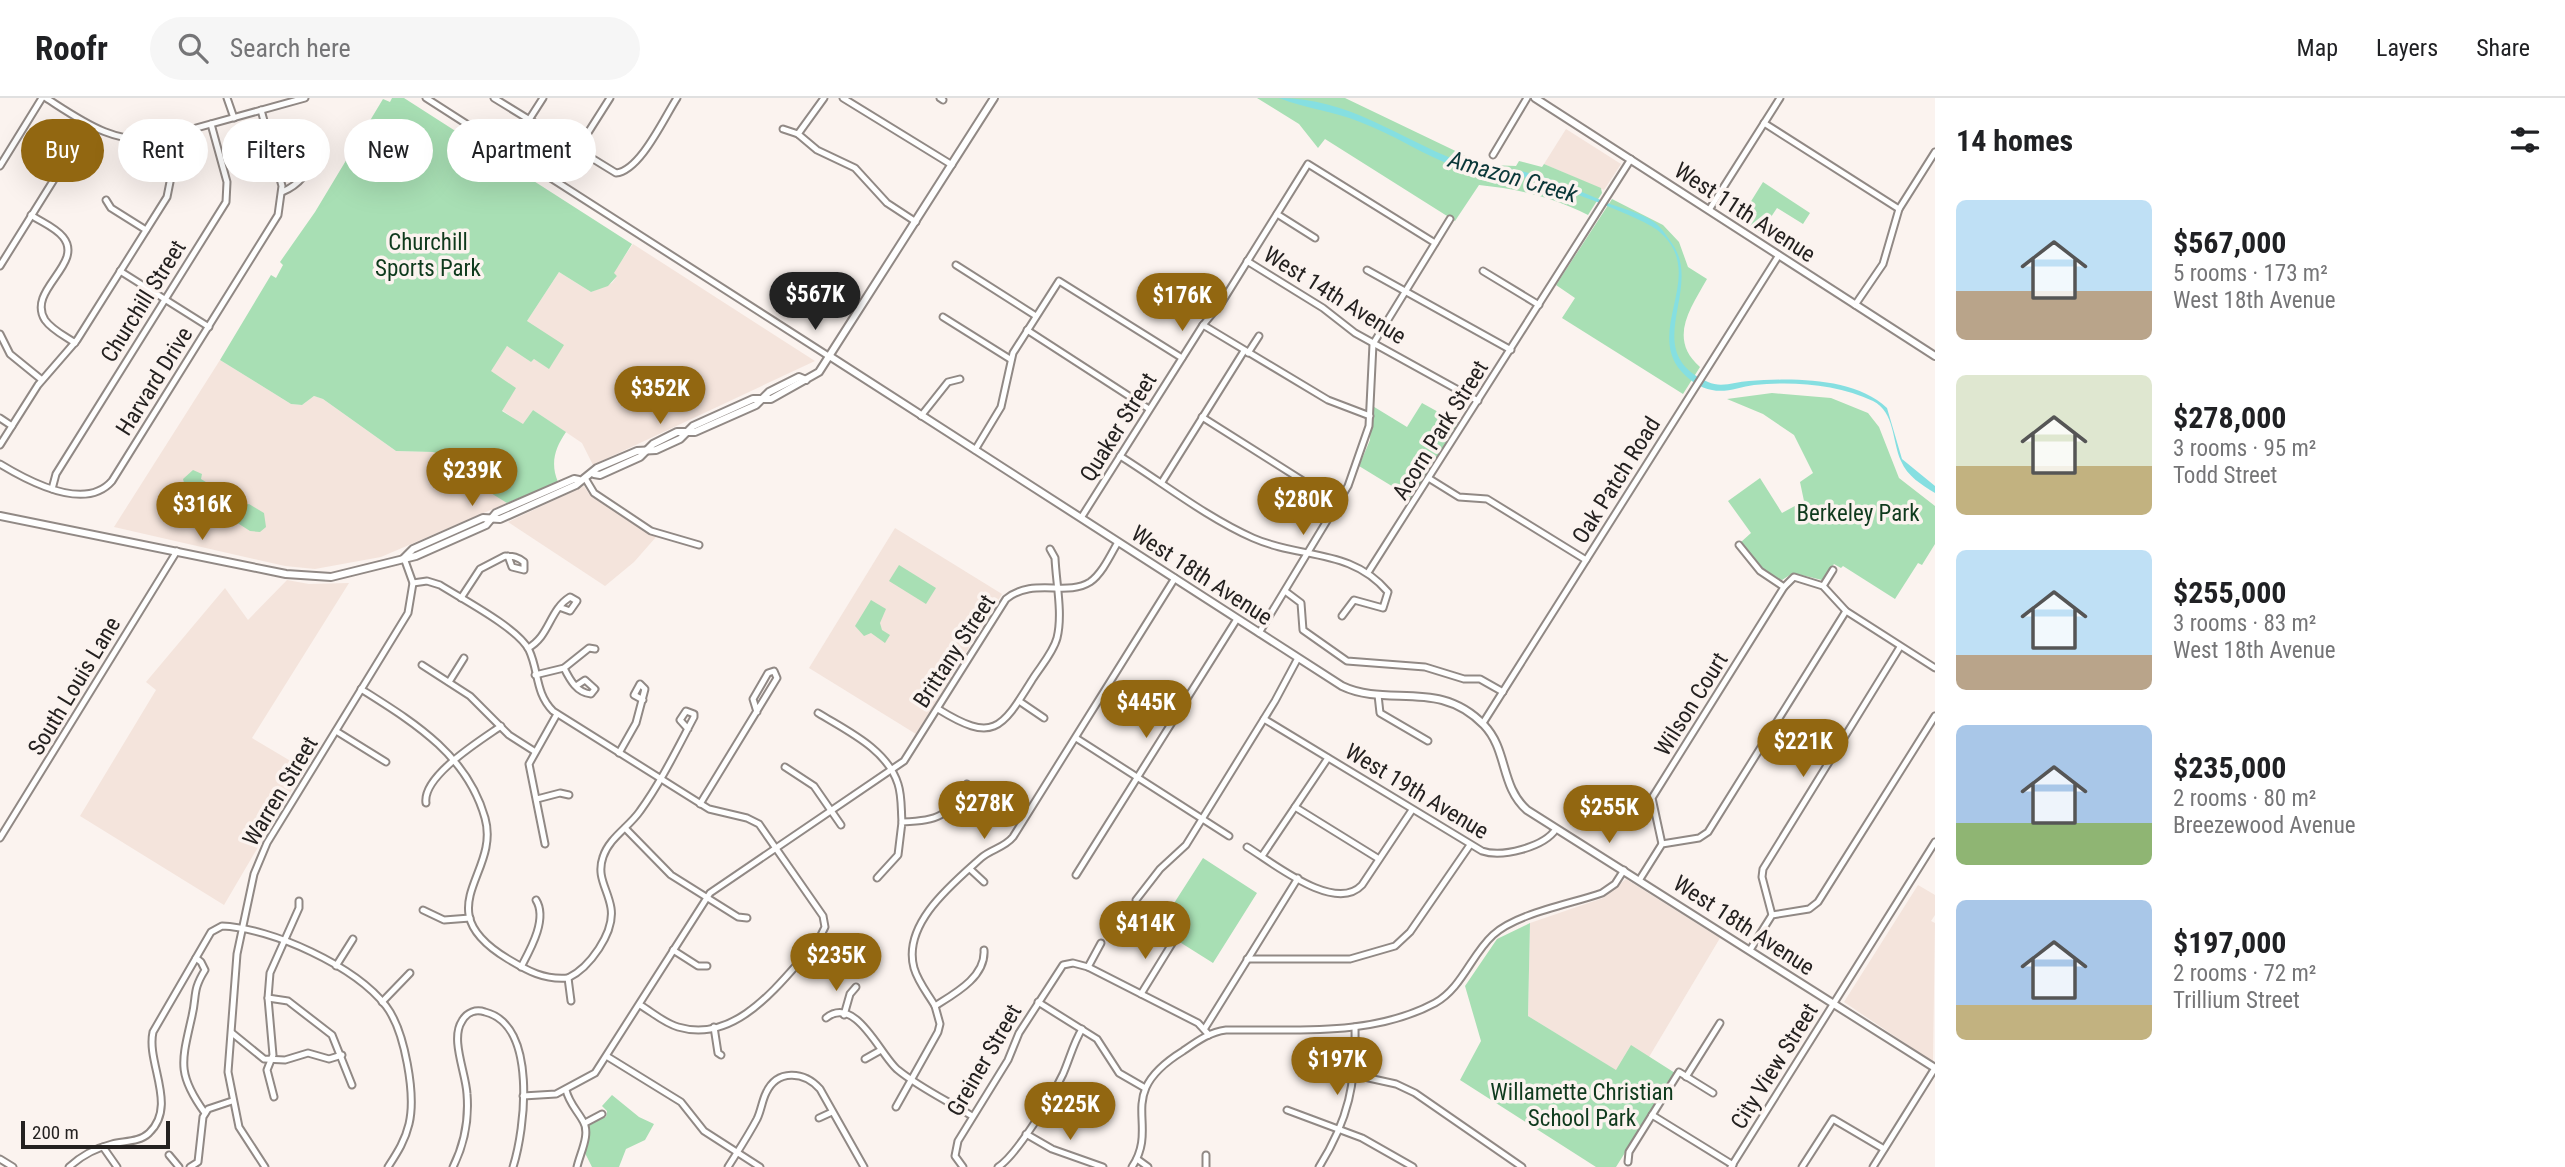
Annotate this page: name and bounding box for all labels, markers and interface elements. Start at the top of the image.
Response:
search box [150,17,640,80]
text: Roofr [35,29,108,68]
icon: search [174,29,212,67]
text: Search here [230,33,351,63]
text: Map [2297,34,2338,62]
text: Layers [2376,34,2438,62]
text: Share [2476,34,2530,62]
chip: Buy [21,119,104,182]
chip: Rent [118,119,208,182]
chip: Filters [222,119,330,182]
chip: New [344,119,433,182]
chip: Apartment [447,119,596,182]
icon: filters [2506,121,2544,159]
text: 14 homes [1956,123,2073,158]
water label: Amazon Creek [1444,145,1581,209]
street label: West 11th Avenue [1669,157,1820,268]
text: $567,000 [2173,225,2286,260]
icon: home [2012,228,2096,312]
park label: Churchill Sports Park [375,229,482,282]
street label: Churchill Street [95,235,192,367]
street label: West 14th Avenue [1259,241,1411,350]
text: 5 rooms · 173 m² [2173,260,2328,287]
pin: $567K [766,272,864,332]
pin: $176K [1133,274,1231,333]
text: $567K [785,281,845,308]
text: $176K [1152,282,1212,309]
text: West 18th Avenue [2173,287,2336,314]
street label: Harvard Drive [111,322,198,440]
street label: Acorn Park Street [1387,356,1494,505]
pin: $352K [611,366,709,426]
street label: Quaker Street [1074,368,1162,487]
text: $352K [630,375,690,402]
text: $278,000 [2173,400,2286,435]
icon: home [2012,403,2096,487]
street label: Oak Patch Road [1567,412,1666,549]
text: 3 rooms · 95 m² [2173,435,2316,462]
pin: $239K [423,448,521,508]
text: $239K [442,457,502,484]
text: Todd Street [2173,462,2277,489]
pin: $280K [1254,478,1352,537]
pin: $316K [153,482,251,542]
text: $280K [1273,486,1333,513]
text: $316K [172,491,232,518]
park label: Berkeley Park [1796,500,1920,527]
street label: West 18th Avenue [1126,520,1277,631]
text: $255,000 [2173,575,2286,610]
icon: home [2012,578,2096,662]
street label: Brittany Street [908,590,1001,713]
text: 3 rooms · 83 m² [2173,610,2316,637]
street label: South Louis Lane [23,612,126,760]
text: West 18th Avenue [2173,637,2336,664]
street label: Wilson Court [1649,648,1734,761]
pin: $445K [1097,680,1195,740]
text: $445K [1116,689,1176,716]
pin: $221K [1754,720,1852,779]
text: $221K [1773,728,1833,755]
street label: Warren Street [237,732,324,851]
street label: West 19th Avenue [1340,738,1493,845]
text: $235,000 [2173,750,2286,785]
icon: home [2012,753,2096,837]
pin: $278K [935,782,1033,841]
text: 2 rooms · 80 m² [2173,785,2316,812]
pin: $255K [1560,786,1658,845]
text: $278K [954,790,1014,817]
text: $255K [1579,794,1639,821]
text: Breezewood Avenue [2173,812,2356,839]
street label: West 18th Avenue [1668,870,1819,981]
pin: $414K [1096,902,1194,961]
text: $414K [1115,910,1175,937]
text: $197,000 [2173,925,2286,960]
icon: home [2012,928,2096,1012]
pin: $235K [787,934,885,993]
text: $235K [806,942,866,969]
text: 2 rooms · 72 m² [2173,960,2316,987]
text: Trillium Street [2173,987,2300,1014]
street label: City View Street [1725,998,1824,1134]
street label: Greiner Street [942,1000,1027,1121]
pin: $197K [1288,1038,1386,1097]
text: $197K [1307,1046,1367,1073]
park label: Willamette Christian School Park [1490,1079,1674,1132]
pin: $225K [1021,1082,1119,1142]
text: $225K [1040,1091,1100,1118]
scale bar [21,1118,170,1150]
text: 200 m [32,1121,79,1144]

